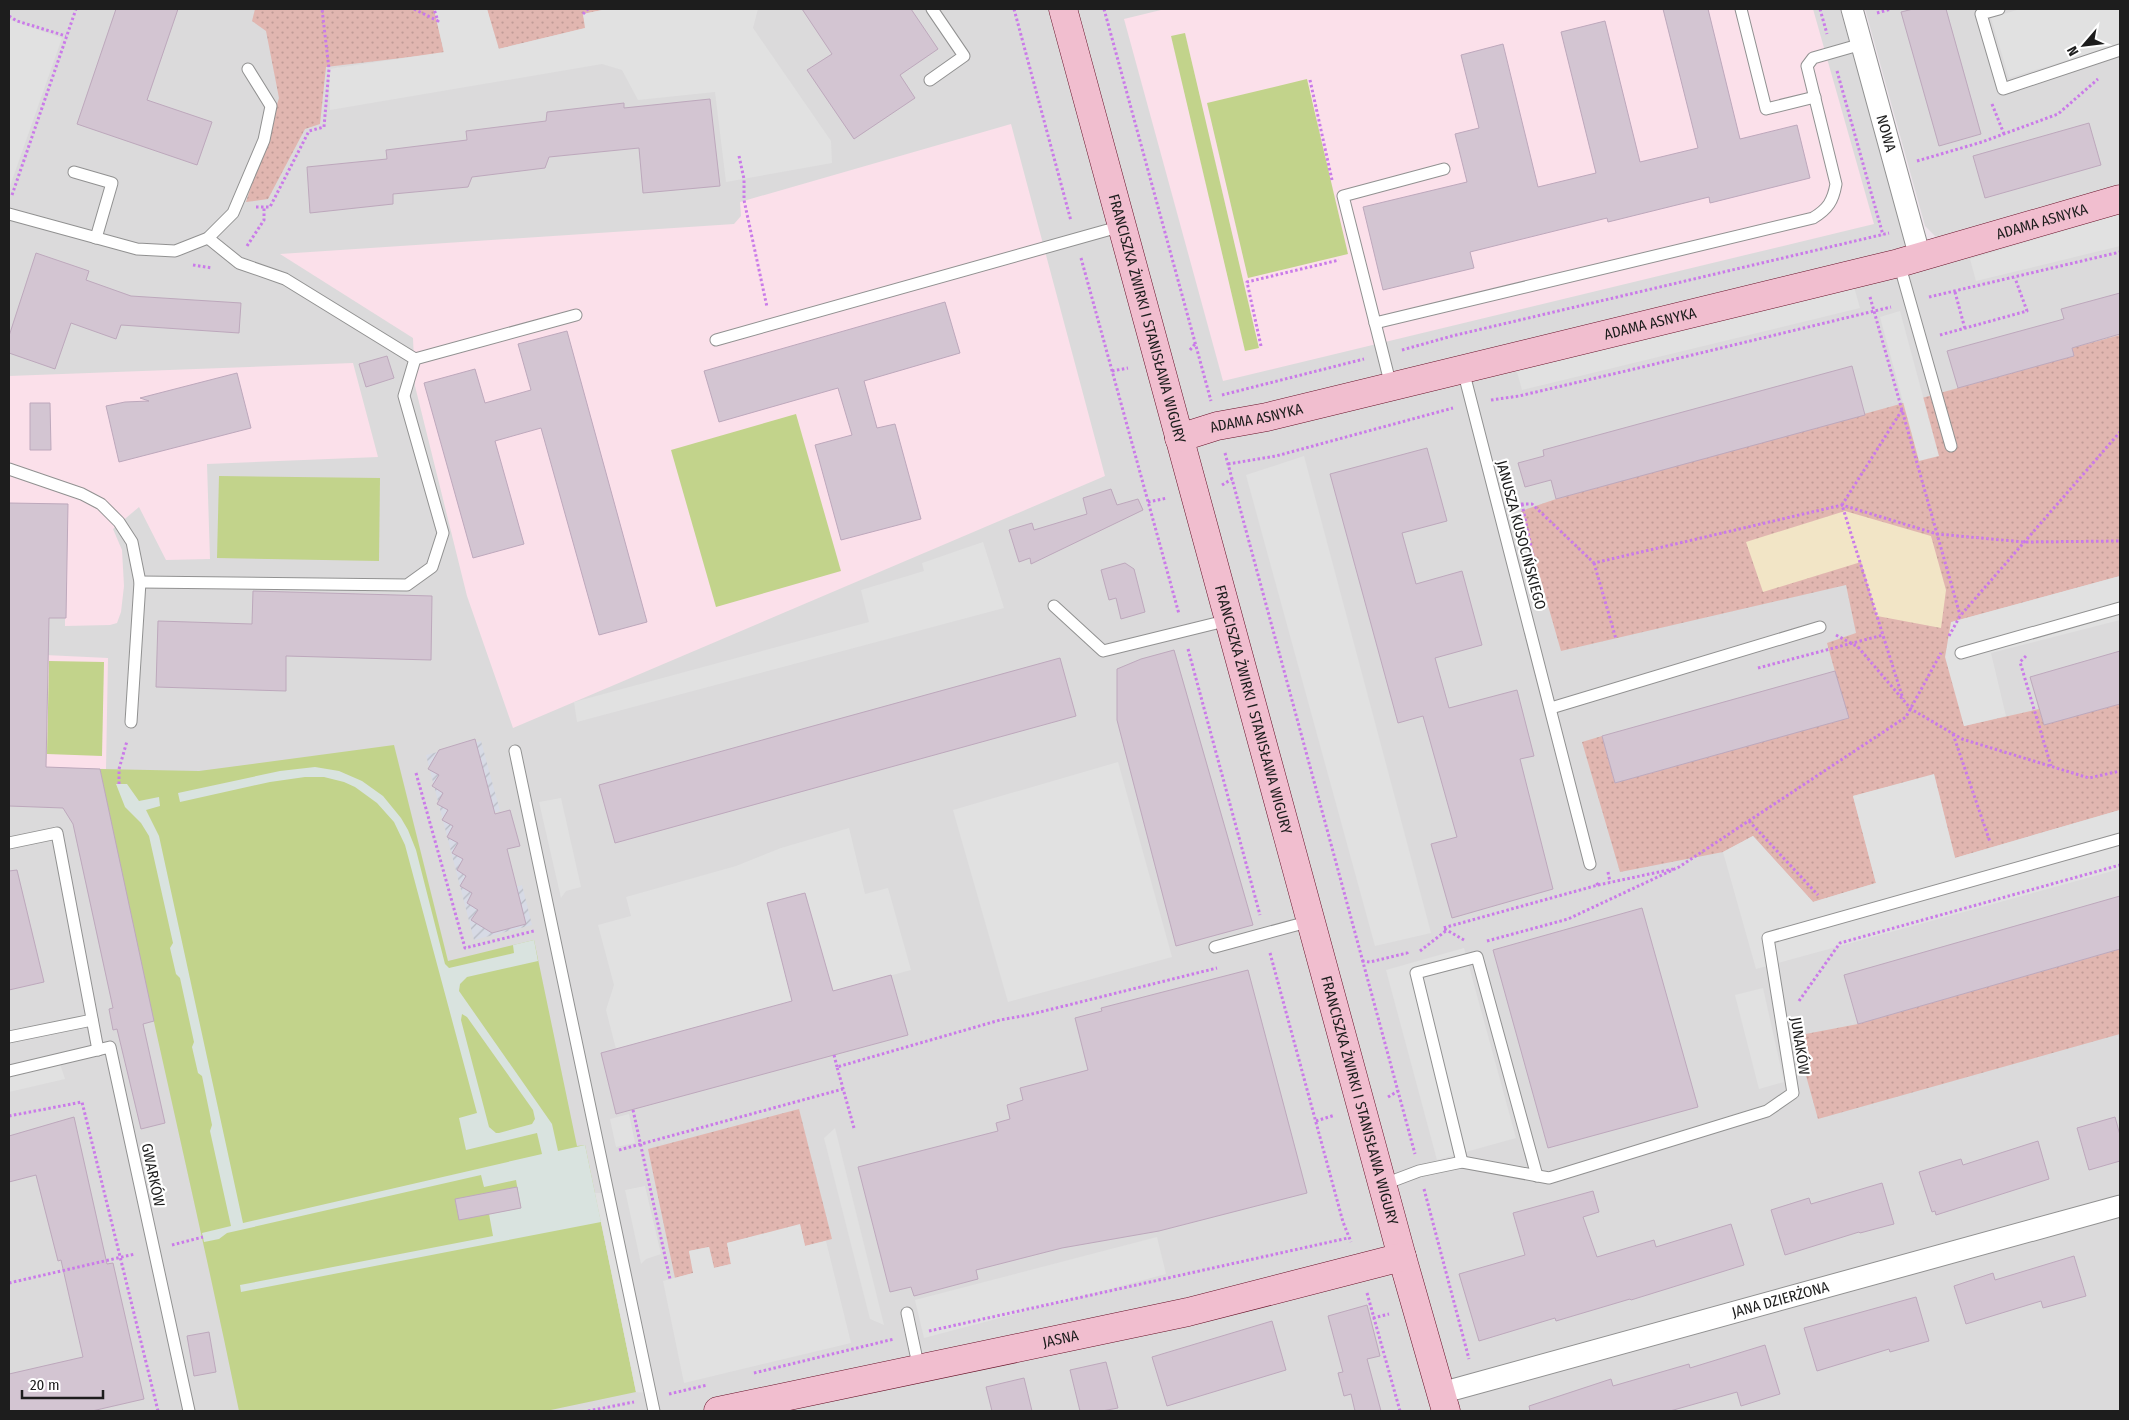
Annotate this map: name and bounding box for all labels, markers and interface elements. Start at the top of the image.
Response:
north arrow [2059,20,2109,70]
text: N [2063,43,2082,59]
street label: NOWA [1872,113,1900,154]
street label: FRANCISZKA ŻWIRKI I STANISŁAWA WIGURY [1105,192,1190,446]
street label: ADAMA ASNYKA [1994,200,2090,243]
street label: ADAMA ASNYKA [1602,304,1698,344]
street label: ADAMA ASNYKA [1208,400,1305,437]
street label: JANUSZA KUSOCIŃSKIEGO [1492,458,1550,612]
street label: FRANCISZKA ŻWIRKI I STANISŁAWA WIGURY [1211,583,1296,837]
street label: FRANCISZKA ŻWIRKI I STANISŁAWA WIGURY [1317,974,1402,1228]
street label: JUNAKÓW [1787,1016,1813,1076]
street label: GWARKÓW [138,1142,168,1208]
street label: JANA DZIERŻONA [1730,1278,1831,1322]
street label: JASNA [1041,1326,1080,1351]
scale bar [22,1368,104,1400]
text: 20 m [30,1376,60,1394]

